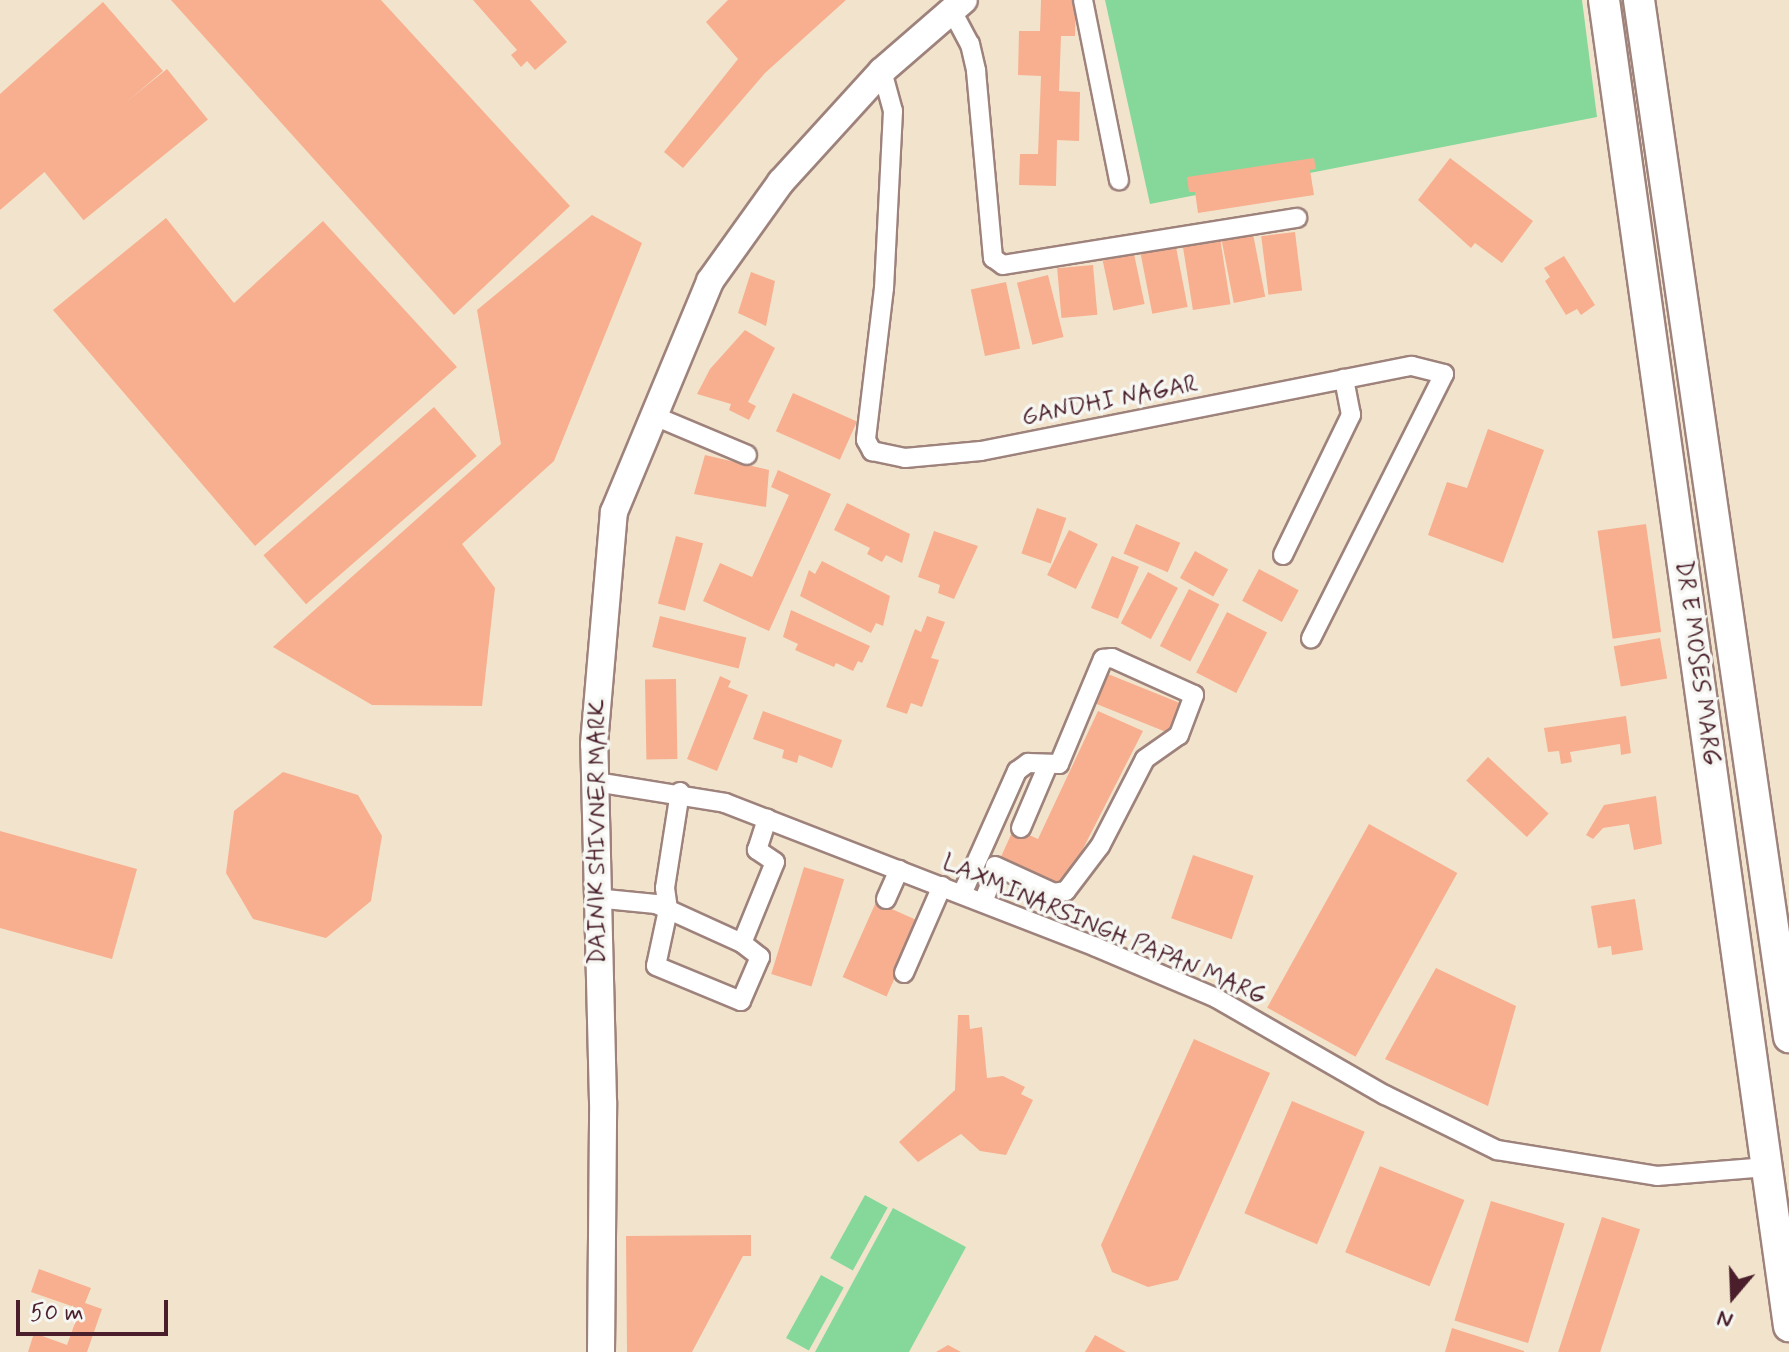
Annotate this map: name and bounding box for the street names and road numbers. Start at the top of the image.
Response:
street label: GANDHI NAGAR [1019,370,1201,432]
street label: DR E MOSES MARG [1668,557,1726,769]
street label: DAINIK SHIVNER MARK [584,700,612,964]
street label: LAXMINARSINGH PAPAN MARG [938,849,1270,1011]

